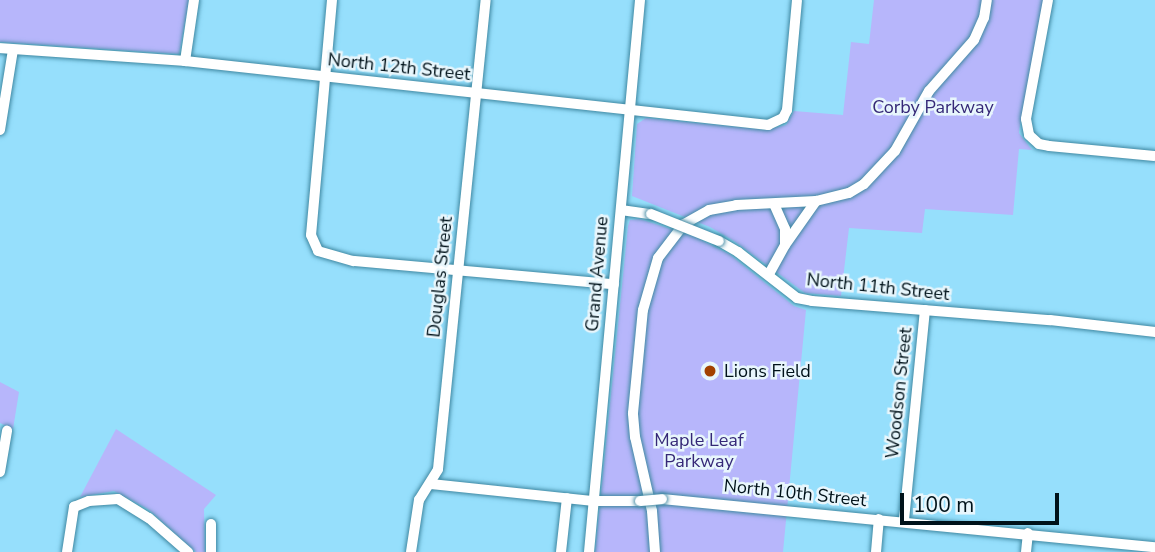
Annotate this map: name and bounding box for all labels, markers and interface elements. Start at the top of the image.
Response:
street label: North 12th Street [327,49,471,85]
park label: Corby Parkway [872,96,994,118]
street label: Grand Avenue [581,215,613,333]
street label: Douglas Street [423,216,457,338]
street label: North 11th Street [806,269,950,305]
street label: Woodson Street [881,326,917,460]
place label: Lions Field [724,360,811,382]
marker: Lions Field [702,363,718,379]
park label: Maple Leaf Parkway [654,430,744,472]
street label: North 10th Street [723,475,867,511]
scale bar [903,478,1062,522]
text: 100 m [913,491,974,519]

